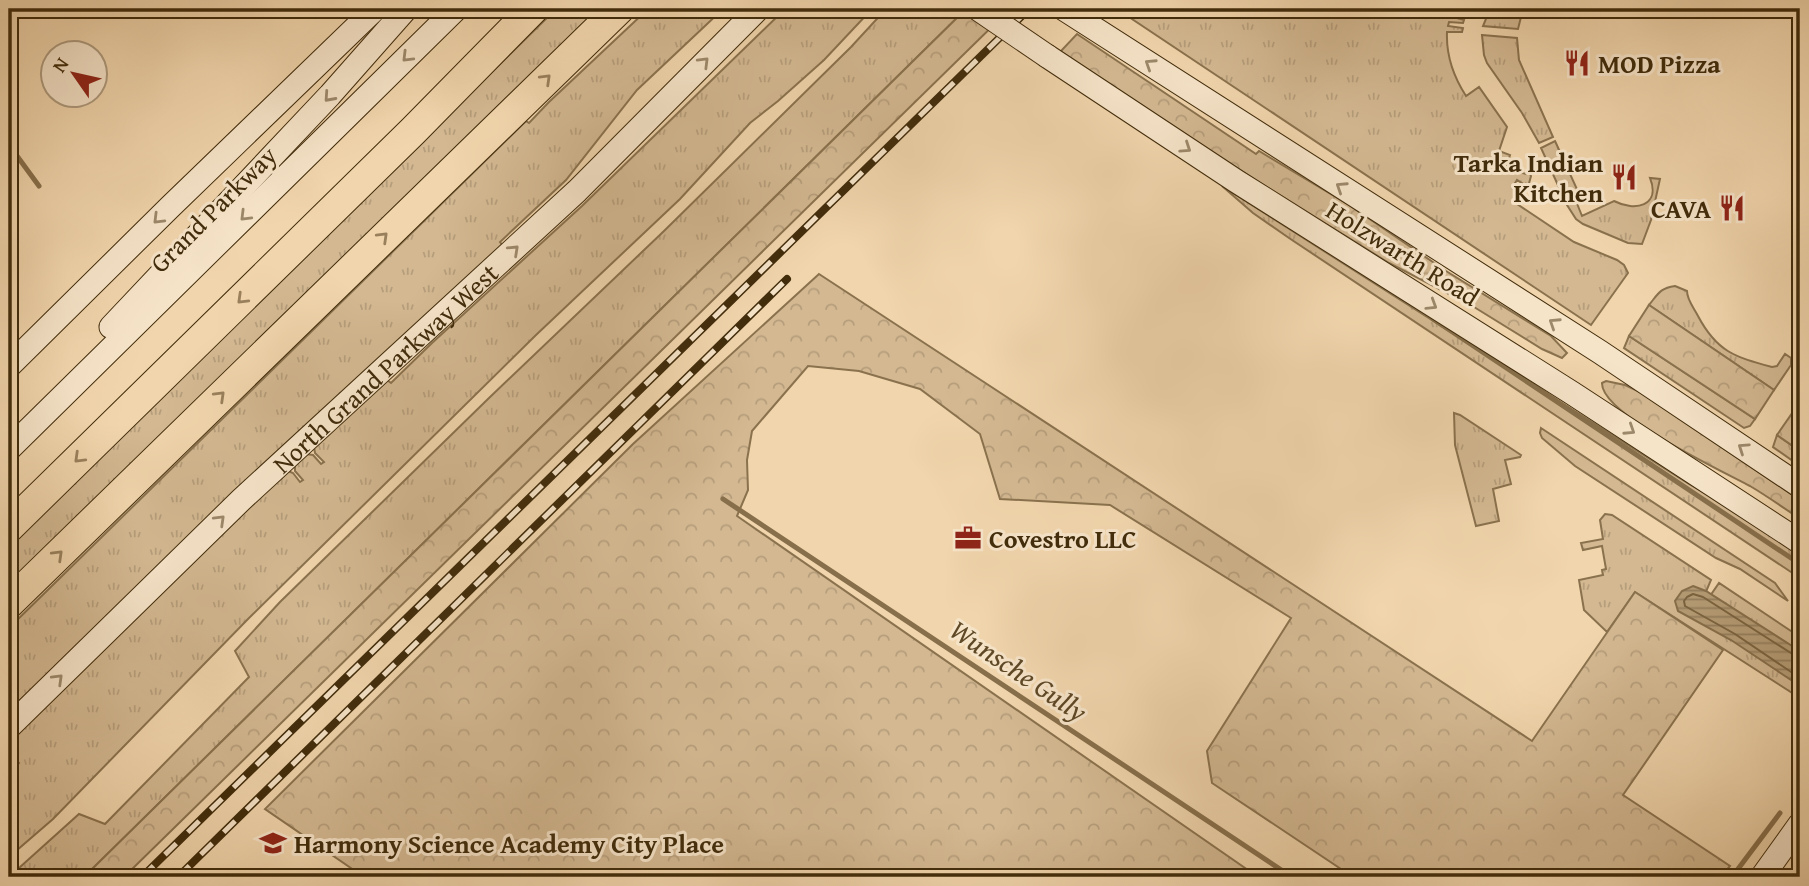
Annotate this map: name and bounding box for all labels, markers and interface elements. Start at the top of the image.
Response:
north arrow [38,38,108,108]
place label: MOD Pizza [1598,44,1721,83]
one-way arrow [403,48,416,61]
restaurant icon: MOD Pizza [1562,48,1592,78]
text: N [45,51,75,78]
one-way arrow [696,58,709,71]
one-way arrow [1144,60,1157,73]
one-way arrow [538,74,551,87]
one-way arrow [325,89,337,102]
street label: Grand Parkway [141,137,285,281]
one-way arrow [1178,139,1191,152]
place label: Tarka Indian Kitchen [1454,143,1604,212]
restaurant icon: Tarka Indian Kitchen [1609,162,1639,192]
one-way arrow [1336,182,1349,195]
place label: CAVA [1651,189,1711,228]
street label: Holzwarth Road [1319,190,1487,316]
restaurant icon: CAVA [1717,193,1747,223]
one-way arrow [241,208,254,221]
one-way arrow [153,210,166,223]
one-way arrow [375,233,388,246]
one-way arrow [506,246,519,258]
street label: North Grand Parkway West [263,254,507,482]
one-way arrow [238,291,250,303]
one-way arrow [1424,296,1437,309]
one-way arrow [1548,318,1561,331]
one-way arrow [212,392,225,405]
one-way arrow [1622,421,1635,434]
one-way arrow [1738,443,1751,456]
one-way arrow [75,450,88,463]
one-way arrow [212,516,225,529]
place label: Covestro LLC [989,519,1136,558]
office icon: Covestro LLC [953,523,983,553]
one-way arrow [49,551,62,564]
water label: Wunsche Gully [942,609,1096,731]
one-way arrow [49,675,62,688]
place label: Harmony Science Academy City Place [294,824,724,863]
school or university icon: Harmony Science Academy City Place [258,828,288,858]

